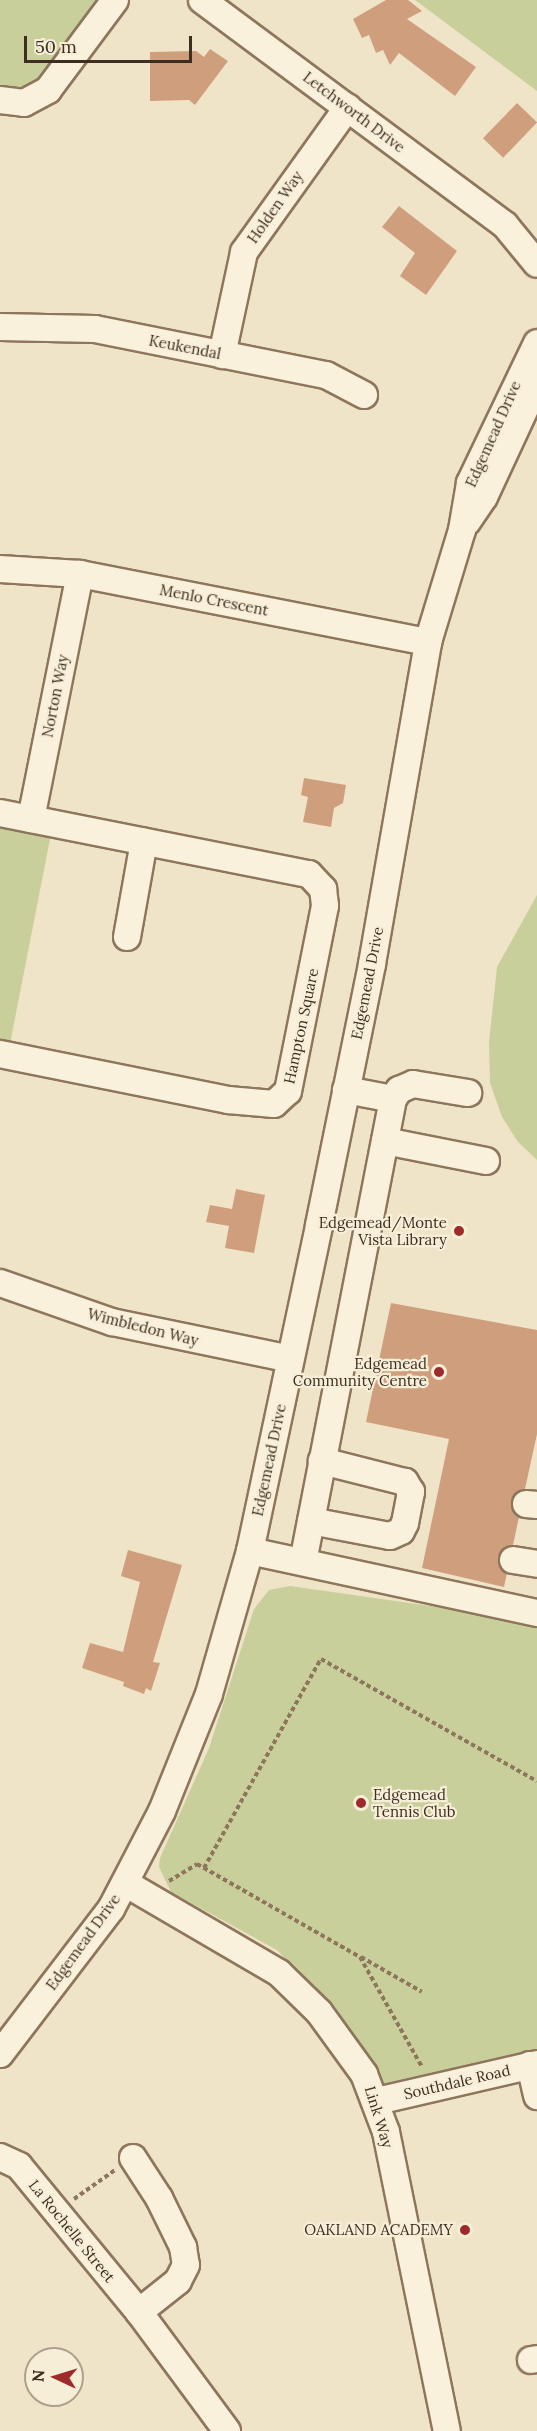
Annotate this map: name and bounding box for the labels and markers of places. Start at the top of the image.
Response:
place label: Edgemead/Monte Vista Library [319,1213,447,1248]
marker: Edgemead/Monte Vista Library [452,1224,466,1238]
place label: Edgemead Community Centre [293,1354,427,1389]
marker: Edgemead Community Centre [432,1365,446,1379]
place label: Edgemead Tennis Club [373,1785,456,1820]
marker: Edgemead Tennis Club [354,1796,368,1810]
place label: OAKLAND ACADEMY [304,2221,453,2239]
marker: OAKLAND ACADEMY [458,2223,472,2237]

